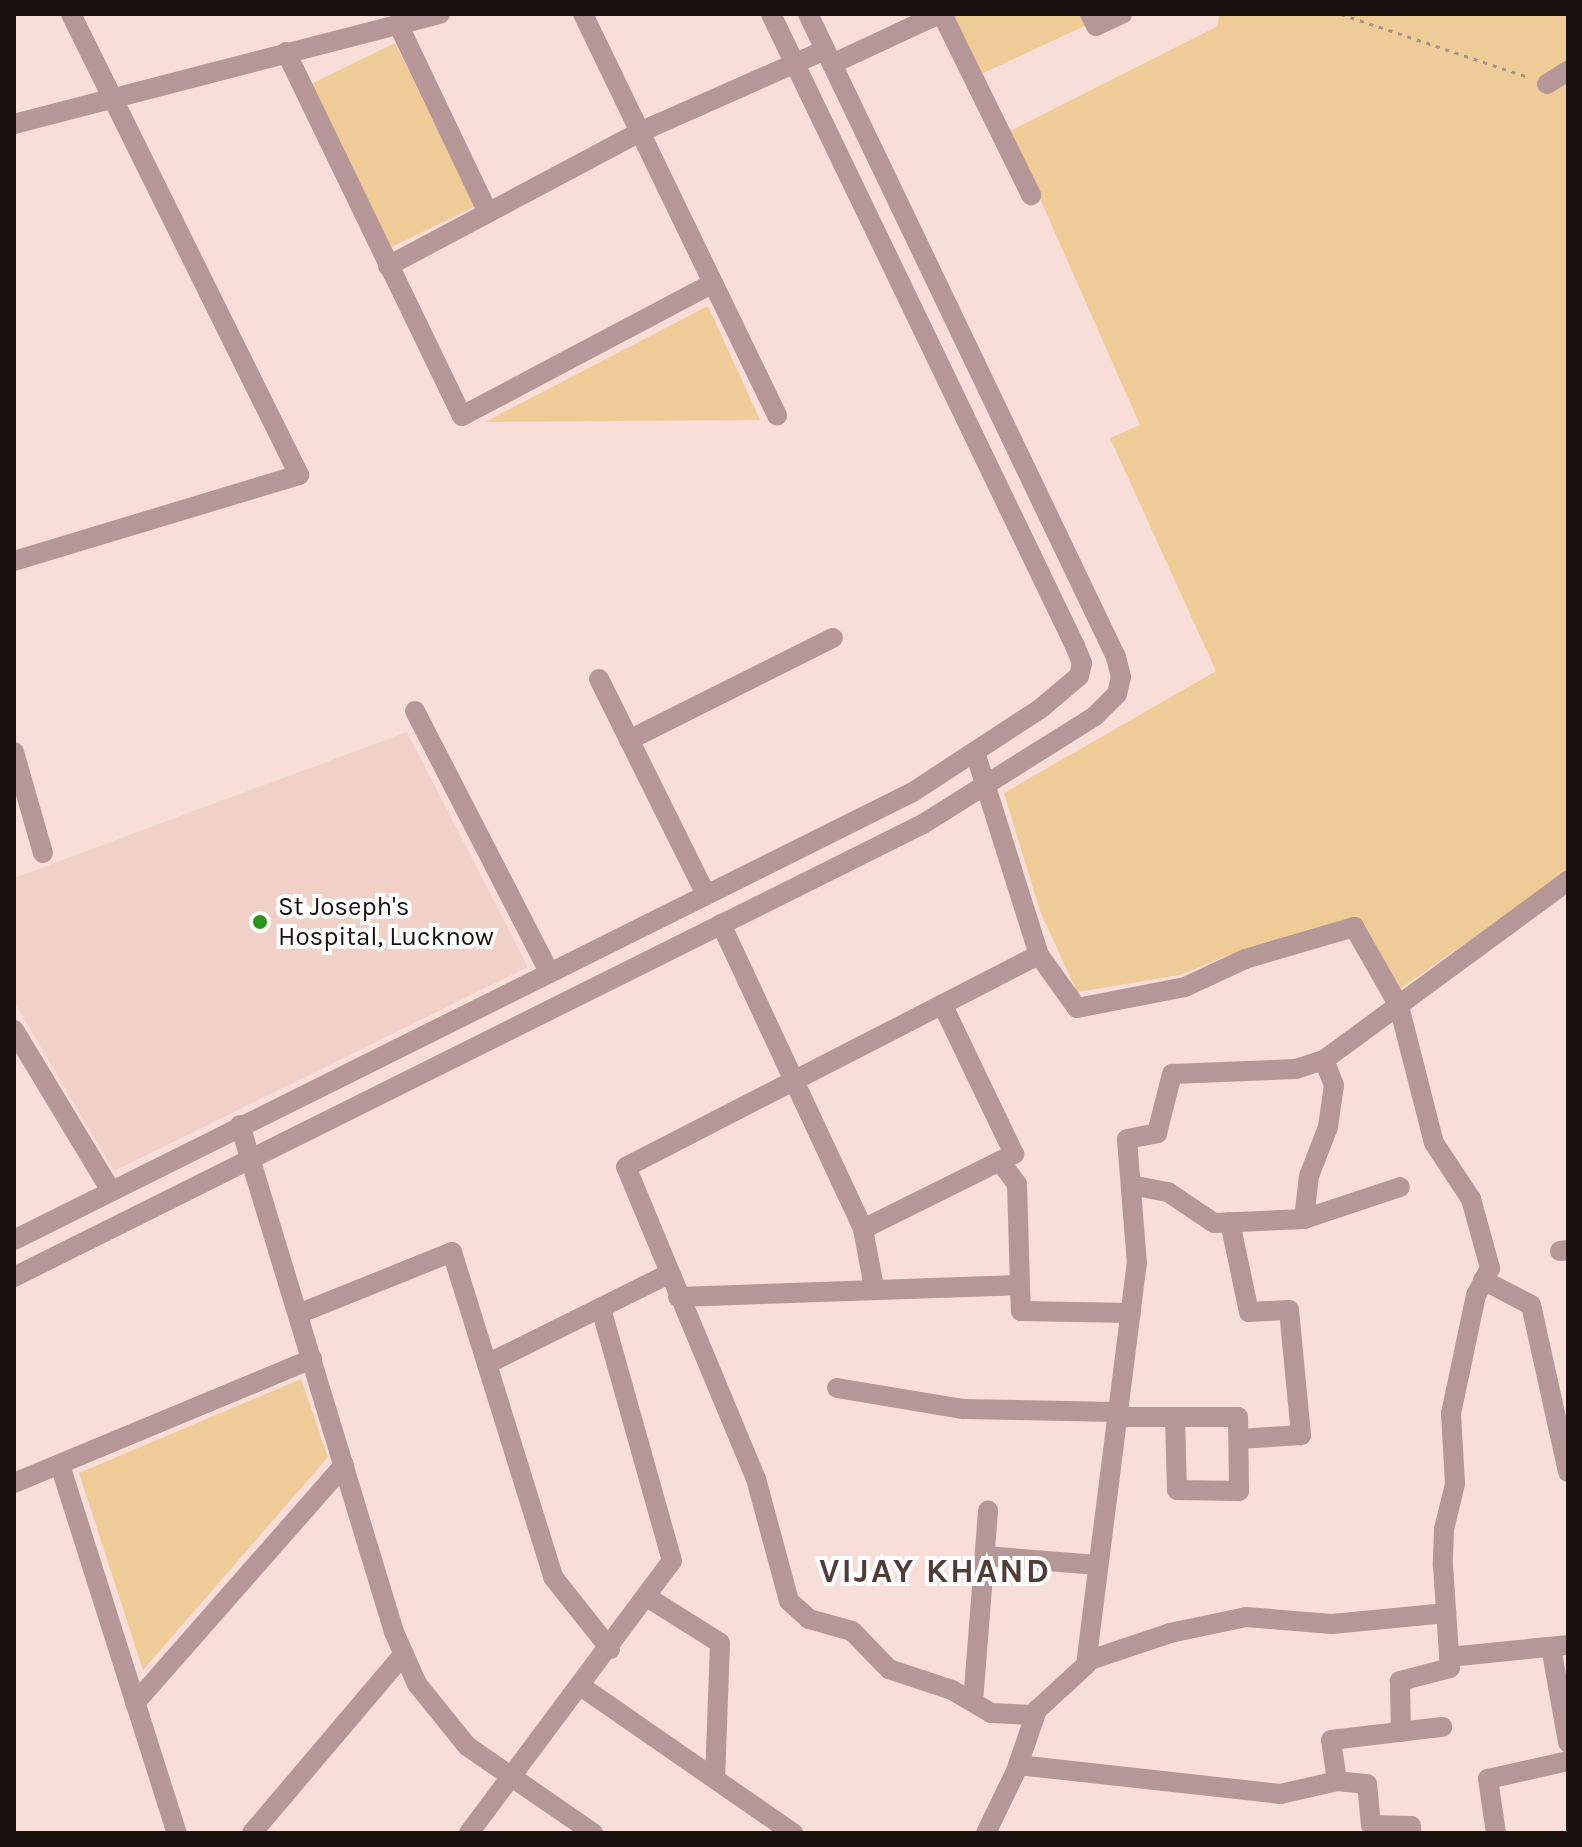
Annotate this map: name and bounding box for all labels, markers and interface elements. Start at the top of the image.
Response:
place label: St Joseph's Hospital, Lucknow [278,891,494,952]
marker: St Joseph's Hospital, Lucknow [249,911,271,933]
district label: VIJAY KHAND [819,1552,1051,1592]

